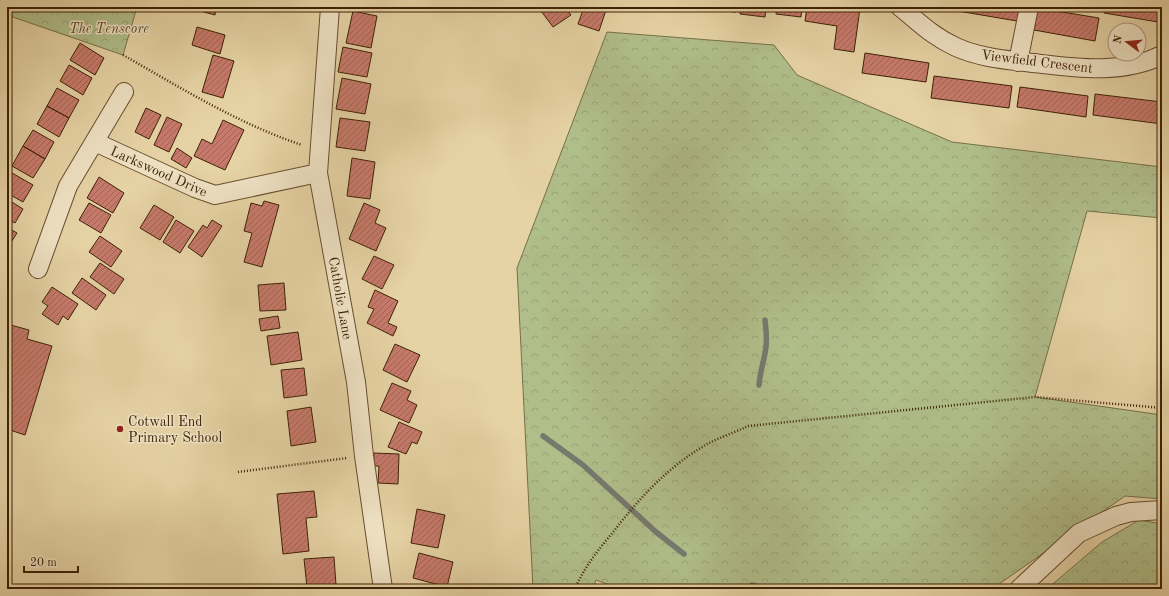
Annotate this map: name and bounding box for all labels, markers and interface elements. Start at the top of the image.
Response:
park label: The Tenscore [69,22,149,36]
north arrow [1107,22,1147,62]
text: N [1112,34,1125,45]
street label: Viewfield Crescent [980,48,1094,76]
street label: Larkswood Drive [108,144,209,200]
street label: Catholic Lane [326,256,354,341]
place label: Cotwall End Primary School [128,415,222,445]
marker: Cotwall End Primary School [115,424,125,434]
scale bar [24,548,78,574]
text: 20 m [30,557,57,569]

